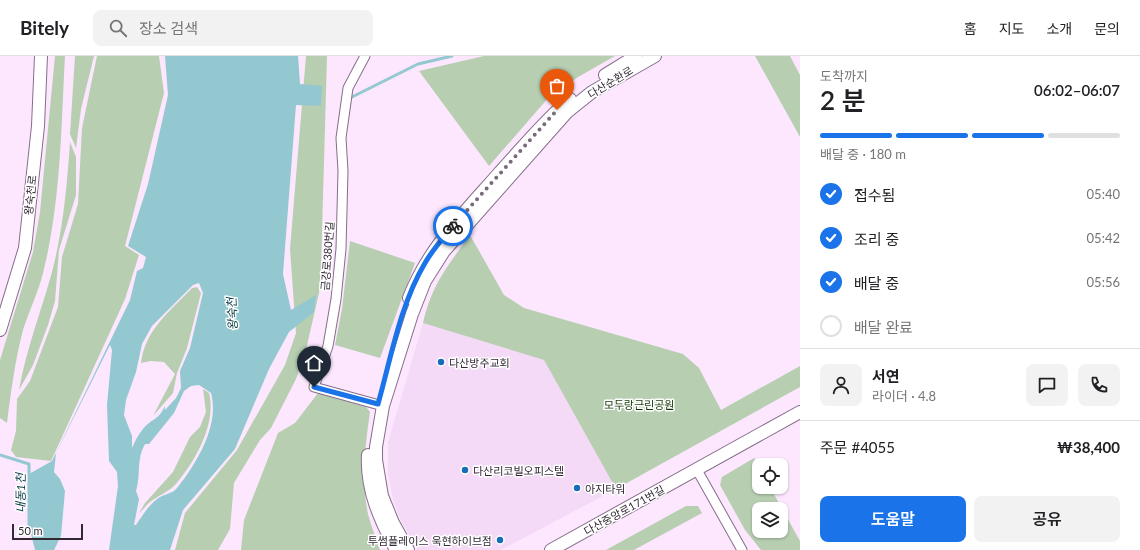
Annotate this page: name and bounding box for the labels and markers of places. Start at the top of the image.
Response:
pin [540,69,574,110]
pin [297,346,331,387]
place label: 다산방주교회 [449,356,510,369]
marker: 다산방주교회 [436,357,446,367]
place label: 다산리코빌오피스텔 [473,464,564,477]
marker: 다산리코빌오피스텔 [460,465,470,475]
place label: 아지타워 [585,482,625,495]
marker: 아지타워 [572,483,582,493]
place label: 투썸플레이스 욱현하이브점 [368,534,492,547]
marker: 투썸플레이스 욱현하이브점 [495,535,505,545]

